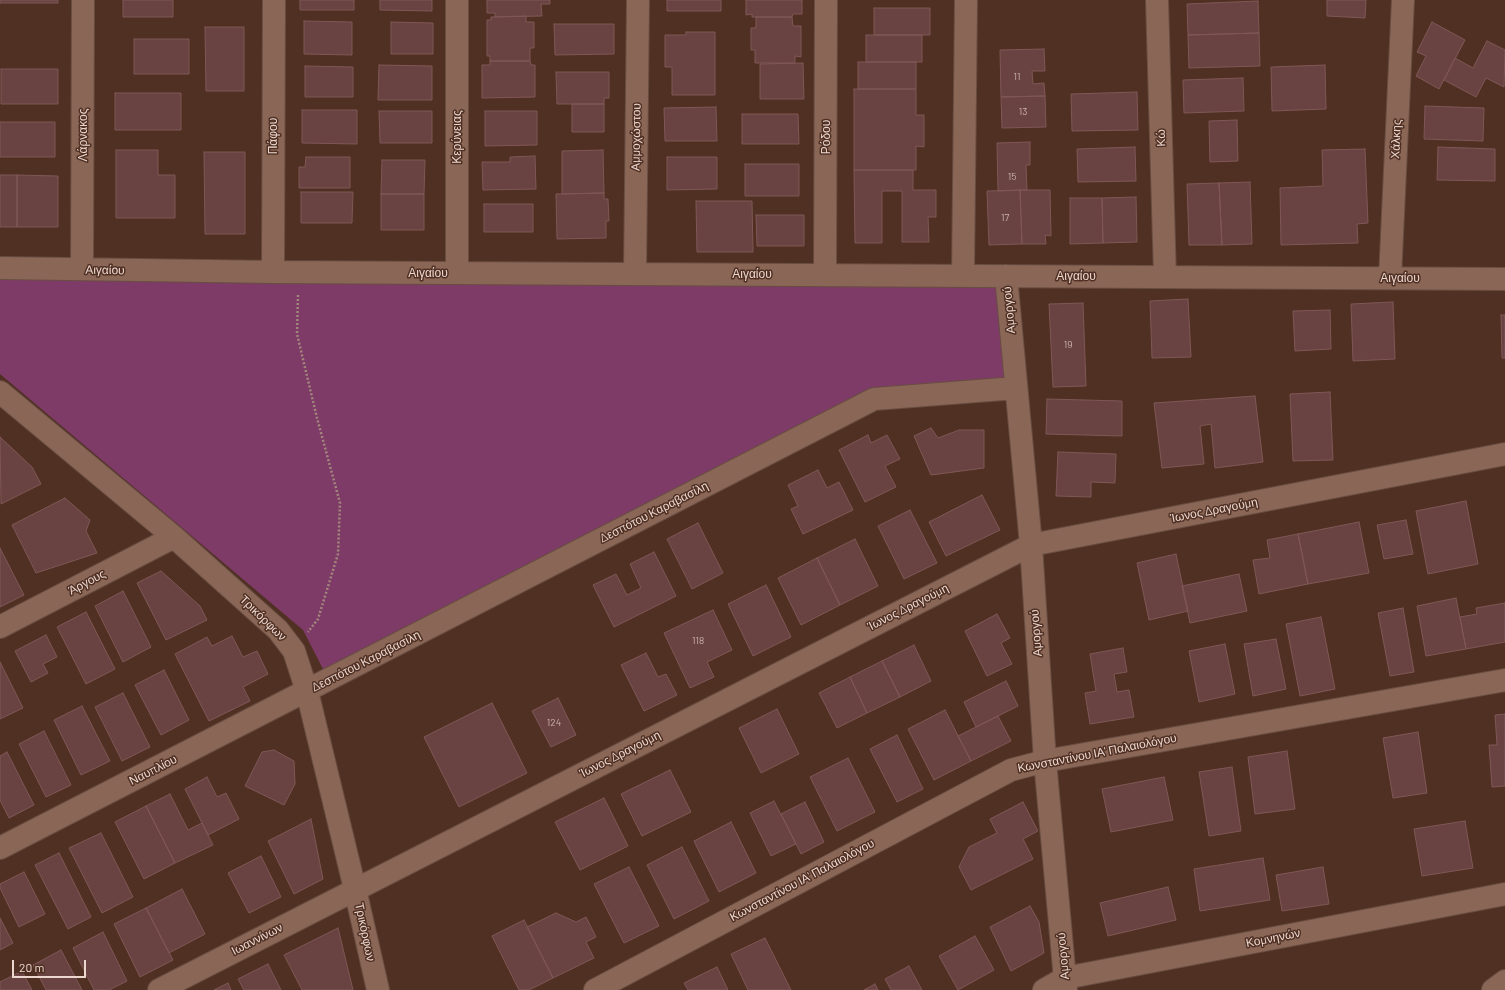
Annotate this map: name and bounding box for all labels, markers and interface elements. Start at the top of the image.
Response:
house number: 11 [1013,71,1021,83]
street label: Αμμοχώστου [628,103,644,171]
house number: 13 [1019,106,1027,118]
street label: Λάρνακος [76,108,90,162]
street label: Κερύνειας [450,110,464,164]
street label: Πάφου [266,118,280,154]
street label: Χάλκης [1388,119,1404,159]
street label: Ρόδου [819,120,833,154]
street label: Κώ [1154,129,1168,147]
house number: 15 [1008,171,1016,183]
house number: 17 [1001,212,1009,224]
street label: Αιγαίου [85,262,125,278]
street label: Αιγαίου [408,266,448,280]
street label: Αιγαίου [732,267,772,281]
street label: Αιγαίου [1056,269,1096,283]
street label: Αιγαίου [1380,271,1420,285]
street label: Αμοργού [1000,286,1018,334]
house number: 19 [1064,339,1072,351]
street label: Δεσπότου Καραβασίλη [597,478,711,546]
street label: Ίωνος Δραγούμη [1169,494,1259,526]
street label: Άργους [66,566,108,598]
street label: Ίωνος Δραγούμη [865,580,951,634]
street label: Τρικόρφων [237,592,289,644]
street label: Αμοργού [1027,609,1045,657]
street label: Δεσπότου Καραβασίλη [309,627,423,695]
house number: 118 [692,635,704,647]
house number: 124 [547,717,561,729]
street label: Ίωνος Δραγούμη [577,727,663,781]
street label: Κωνσταντίνου ΙΑ' Παλαιολόγου [1016,731,1178,775]
street label: Ναυπλίου [127,752,179,788]
street label: Κωνσταντίνου ΙΑ' Παλαιολόγου [727,836,877,924]
street label: Τρικόρφων [352,901,378,963]
street label: Ιωαννίνων [229,920,285,958]
street label: Κοµνηνών [1245,926,1301,950]
street label: Αμοργού [1054,932,1072,980]
scale bar [14,952,88,978]
text: 20 m [19,960,45,974]

